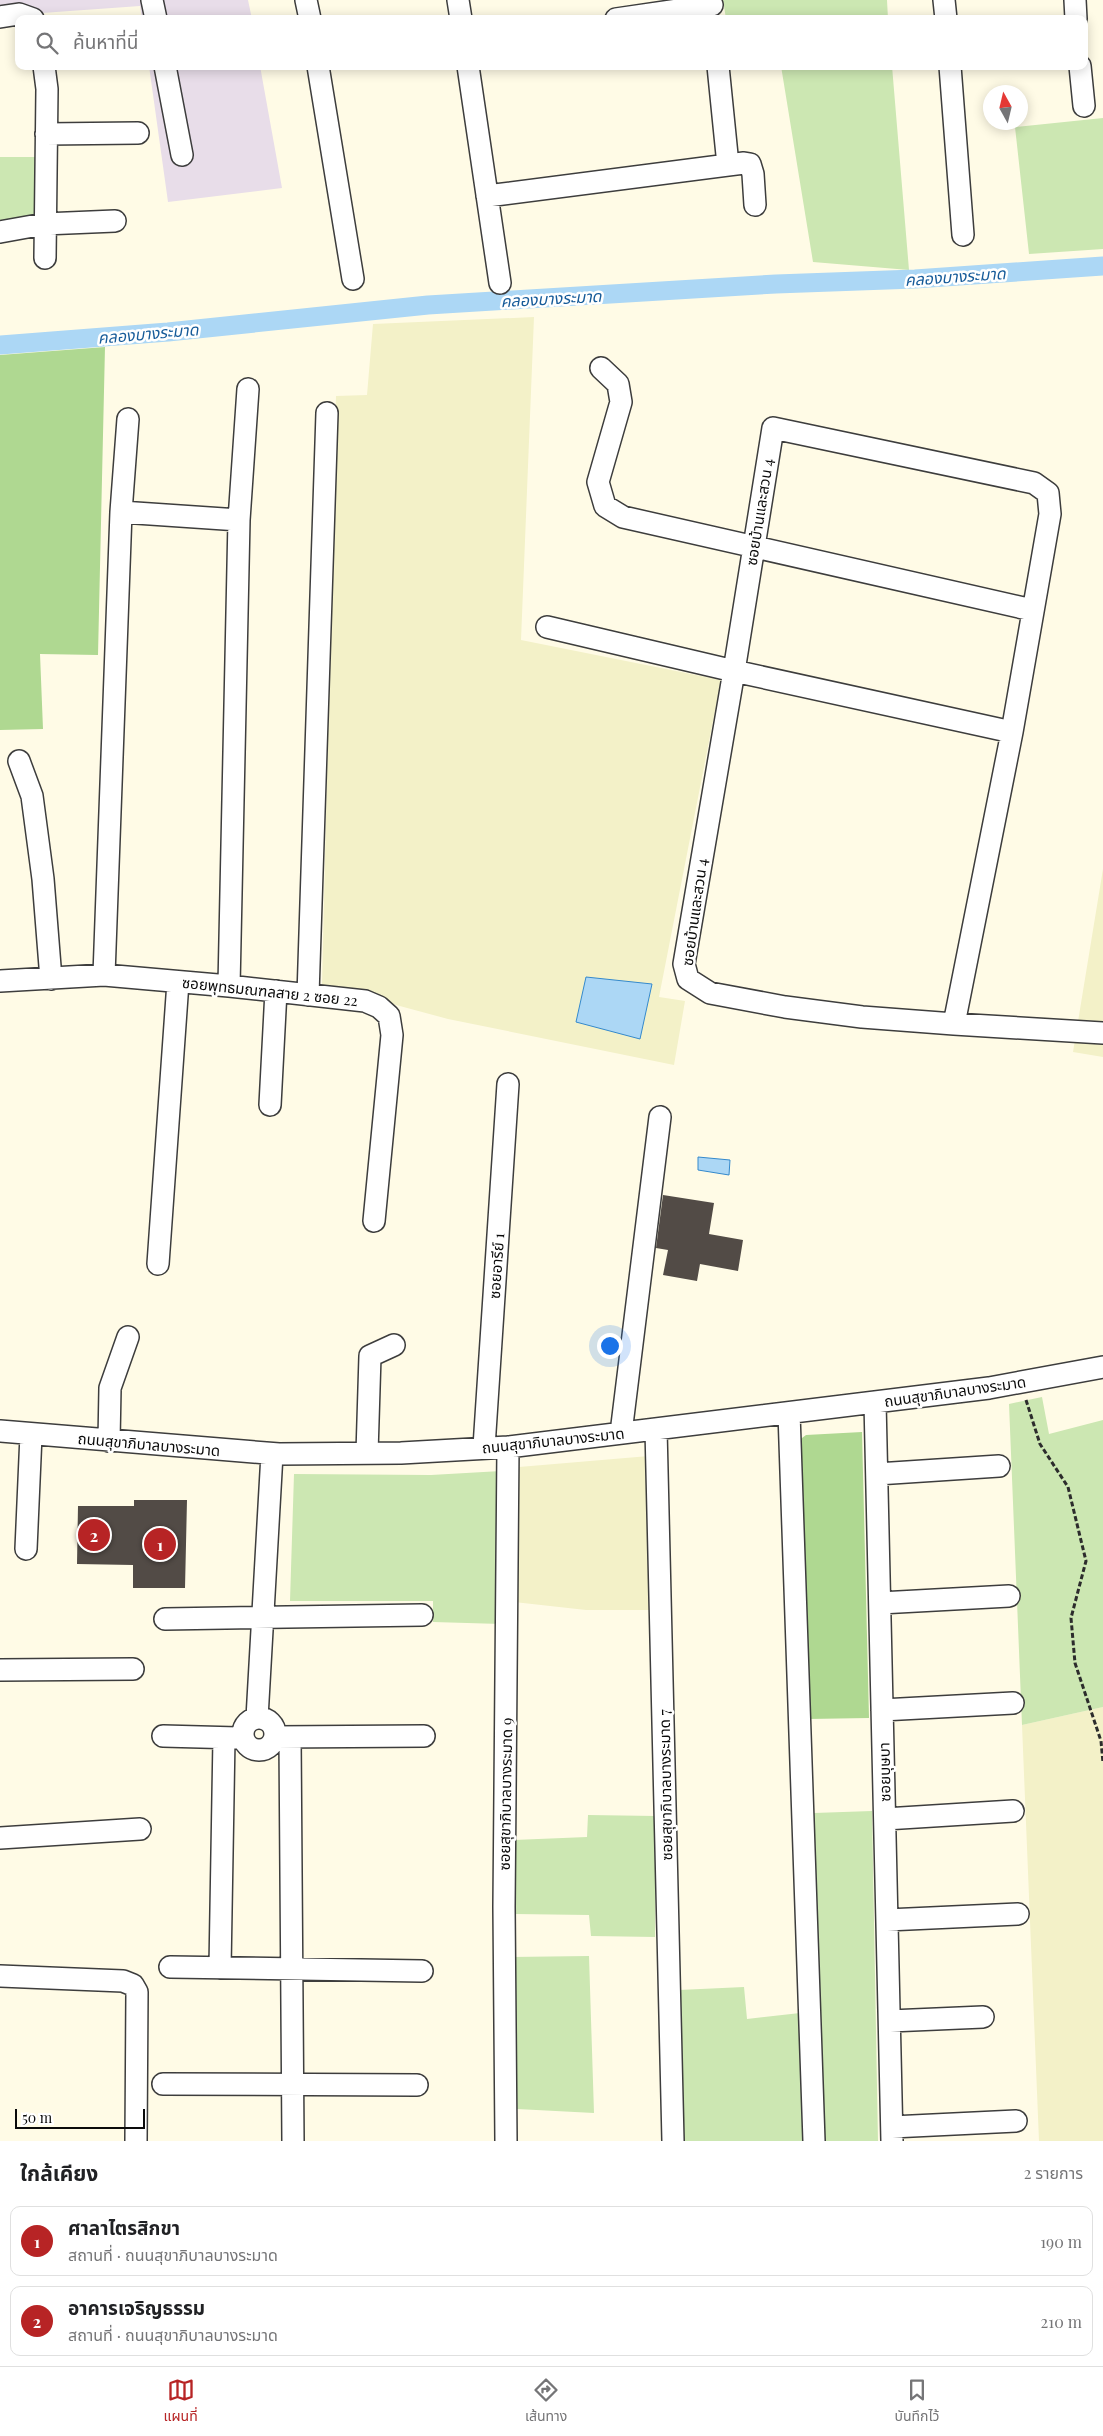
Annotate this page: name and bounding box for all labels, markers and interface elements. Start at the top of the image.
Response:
search box [15,15,1088,70]
text: ค้นหาที่นี่ [73,28,138,54]
icon: search [33,29,61,57]
north arrow [983,85,1028,130]
water label: คลองบางระมาด [904,262,1007,290]
water label: คลองบางระมาด [500,285,603,311]
water label: คลองบางระมาด [97,318,200,348]
street label: ซอยบ้านและสวน 4 [741,457,777,567]
street label: ซอยบ้านและสวน 4 [677,857,711,967]
street label: ซอยพุทธมณฑลสาย 2 ซอย 22 [181,972,359,1010]
street label: ซอยอารีย์ 1 [484,1232,508,1300]
your location [597,1333,623,1359]
street label: ถนนสุขาภิบาลบางระมาด [883,1371,1027,1411]
street label: ถนนสุขาภิบาลบางระมาด [481,1423,625,1457]
street label: ถนนสุขาภิบาลบางระมาด [77,1428,221,1460]
pin: 2 [78,1516,110,1554]
pin: 1 [144,1525,176,1563]
street label: ซอยสุขาภิบาลบางระมาด 7 [654,1709,676,1861]
street label: ซอยสุขาภิบาลบางระมาด 9 [494,1717,516,1871]
street label: ซอยบุษบา [873,1742,895,1802]
scale bar [15,2106,145,2129]
text: 50 m [22,2108,52,2127]
text: ใกล้เคียง [20,2158,98,2186]
text: 2 รายการ [1024,2162,1083,2183]
text: ศาลาไตรสิกขา [68,2214,180,2240]
text: 1 [34,2231,40,2252]
text: 190 m [1040,2231,1082,2252]
text: สถานที่ · ถนนสุขาภิบาลบางระมาด [68,2244,278,2265]
text: อาคารเจริญธรรม [68,2294,205,2320]
text: 2 [33,2311,41,2332]
text: 210 m [1041,2311,1082,2332]
text: สถานที่ · ถนนสุขาภิบาลบางระมาด [68,2324,278,2345]
tab: แผนที่ [164,2376,198,2427]
tab: เส้นทาง [525,2376,567,2427]
tab: บันทึกไว้ [894,2376,939,2427]

